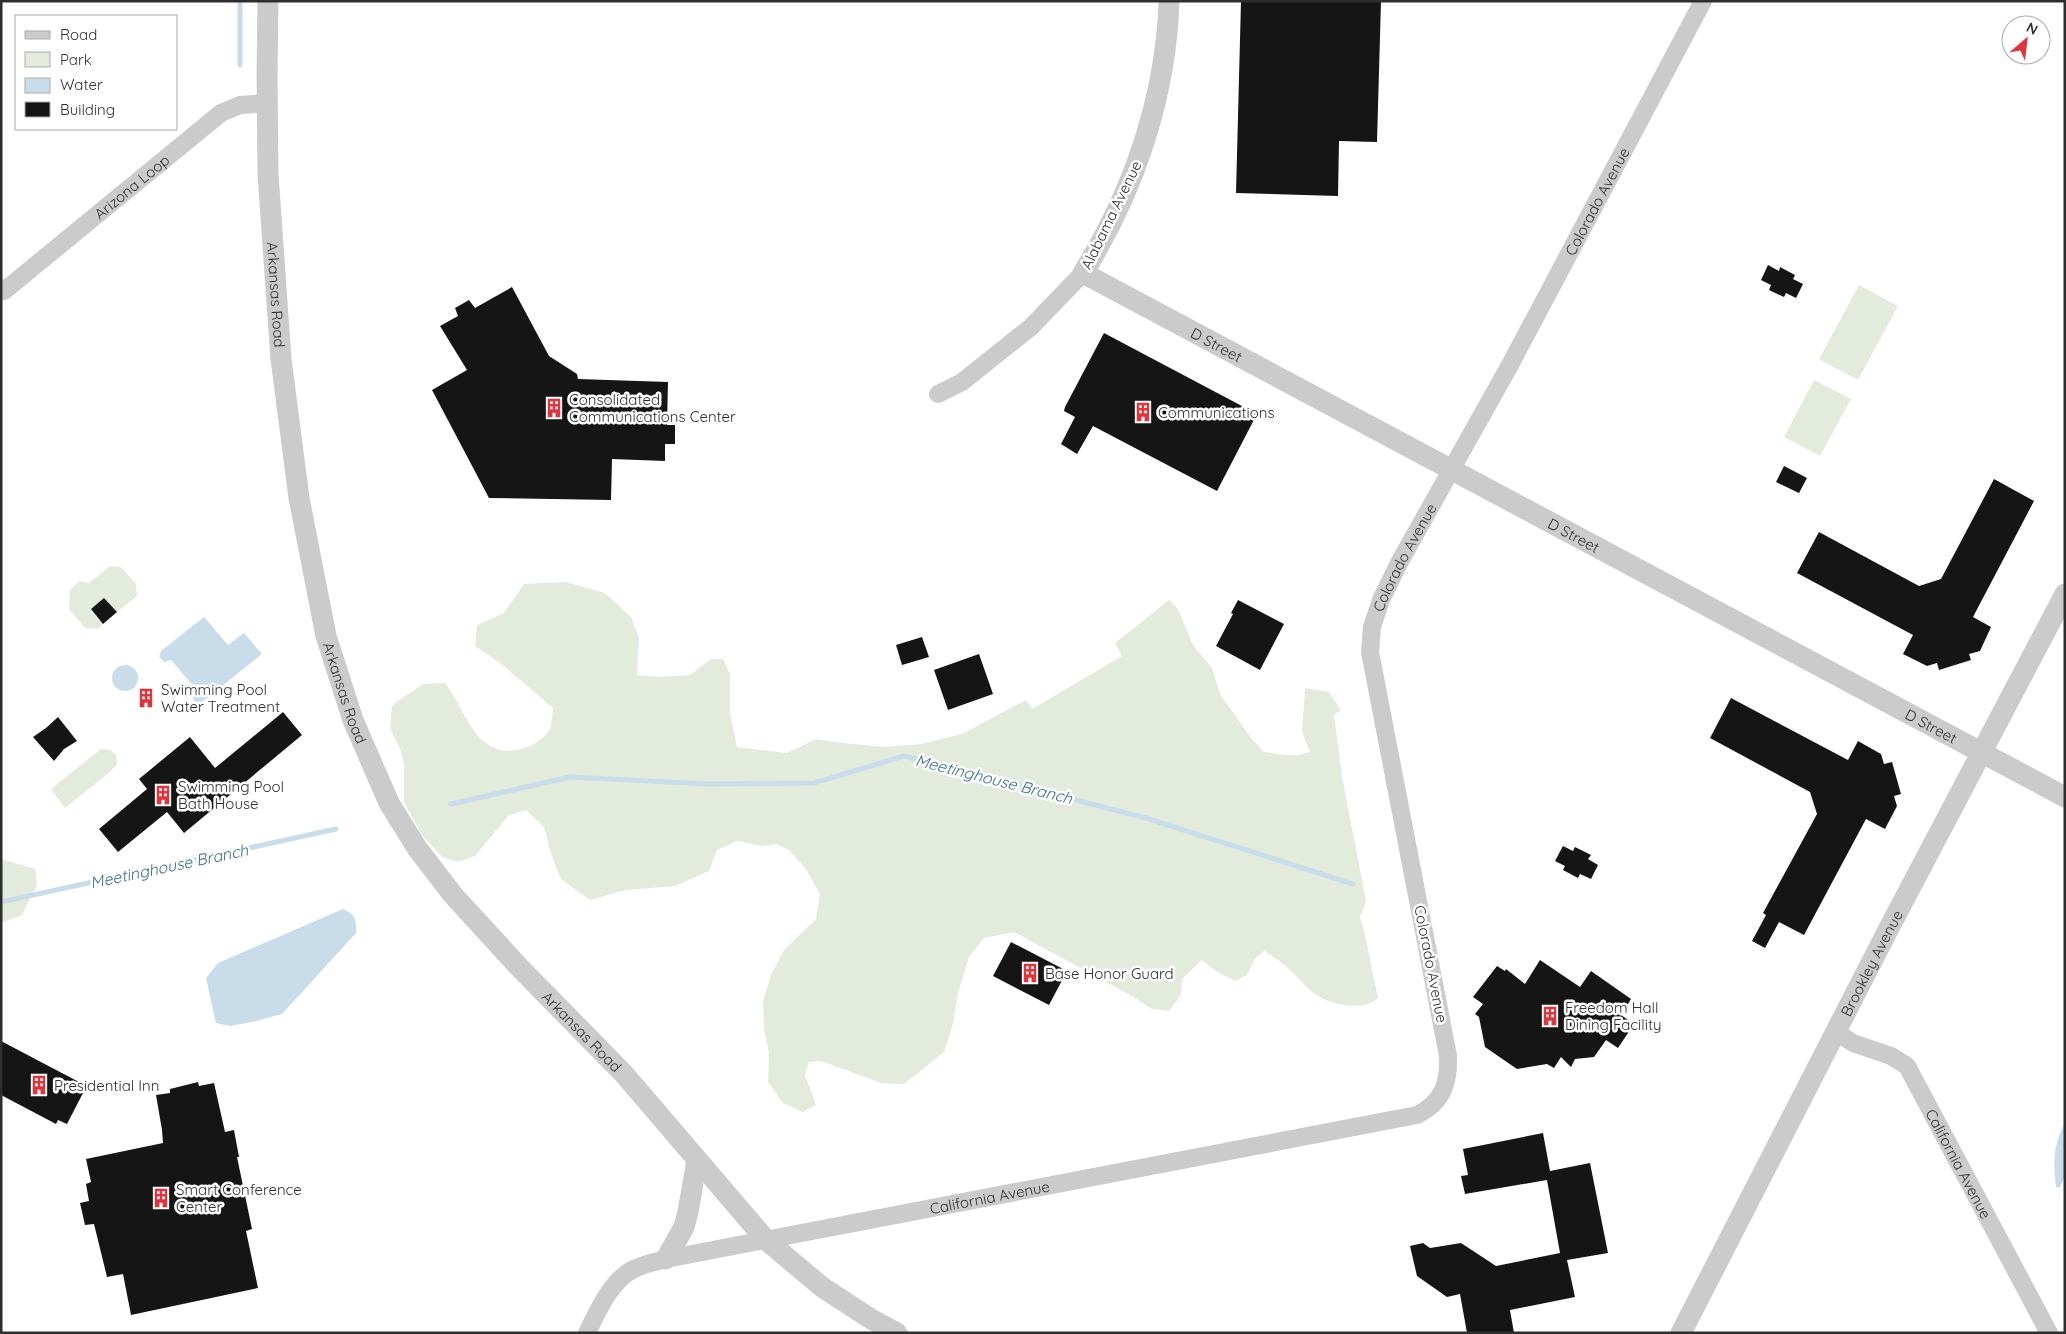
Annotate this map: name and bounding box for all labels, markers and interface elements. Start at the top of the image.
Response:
legend [15,15,178,130]
north arrow [2001,15,2051,65]
text: N [2023,18,2041,39]
text: Road [60,25,97,44]
text: Park [60,50,92,69]
text: Water [60,75,103,94]
text: Building [60,100,115,119]
street label: Colorado Avenue [1560,144,1633,259]
street label: Arizona Loop [90,150,173,223]
street label: Alabama Avenue [1076,158,1146,272]
street label: Arkansas Road [263,241,290,348]
street label: D Street [1188,323,1246,366]
place label: Consolidated Communications Center [569,390,736,426]
building icon: Consolidated Communications Center [543,397,565,419]
building icon: Communications [1132,401,1154,423]
place label: Communications [1158,403,1275,422]
street label: Colorado Avenue [1368,500,1440,614]
street label: D Street [1545,513,1603,557]
street label: Arkansas Road [319,640,371,746]
place label: Swimming Pool Water Treatment [161,680,280,716]
building icon: Swimming Pool Water Treatment [135,687,157,709]
street label: D Street [1902,704,1960,747]
water label: Meetinghouse Branch [914,750,1075,808]
place label: Swimming Pool Bath House [178,777,284,813]
building icon: Swimming Pool Bath House [152,784,174,806]
water label: Meetinghouse Branch [88,839,251,893]
street label: Colorado Avenue [1410,904,1452,1024]
street label: Brookley Avenue [1836,907,1906,1019]
building icon: Base Honor Guard [1019,962,1041,984]
place label: Base Honor Guard [1045,964,1174,983]
street label: Arkansas Road [538,987,626,1076]
place label: Freedom Hall Dining Facility [1565,998,1662,1034]
building icon: Freedom Hall Dining Facility [1539,1005,1561,1027]
building icon: Presidential Inn [28,1074,50,1096]
place label: Presidential Inn [54,1076,159,1095]
street label: California Avenue [1922,1106,1996,1222]
street label: California Avenue [928,1176,1051,1218]
place label: Smart Conference Center [176,1180,302,1216]
building icon: Smart Conference Center [150,1187,172,1209]

